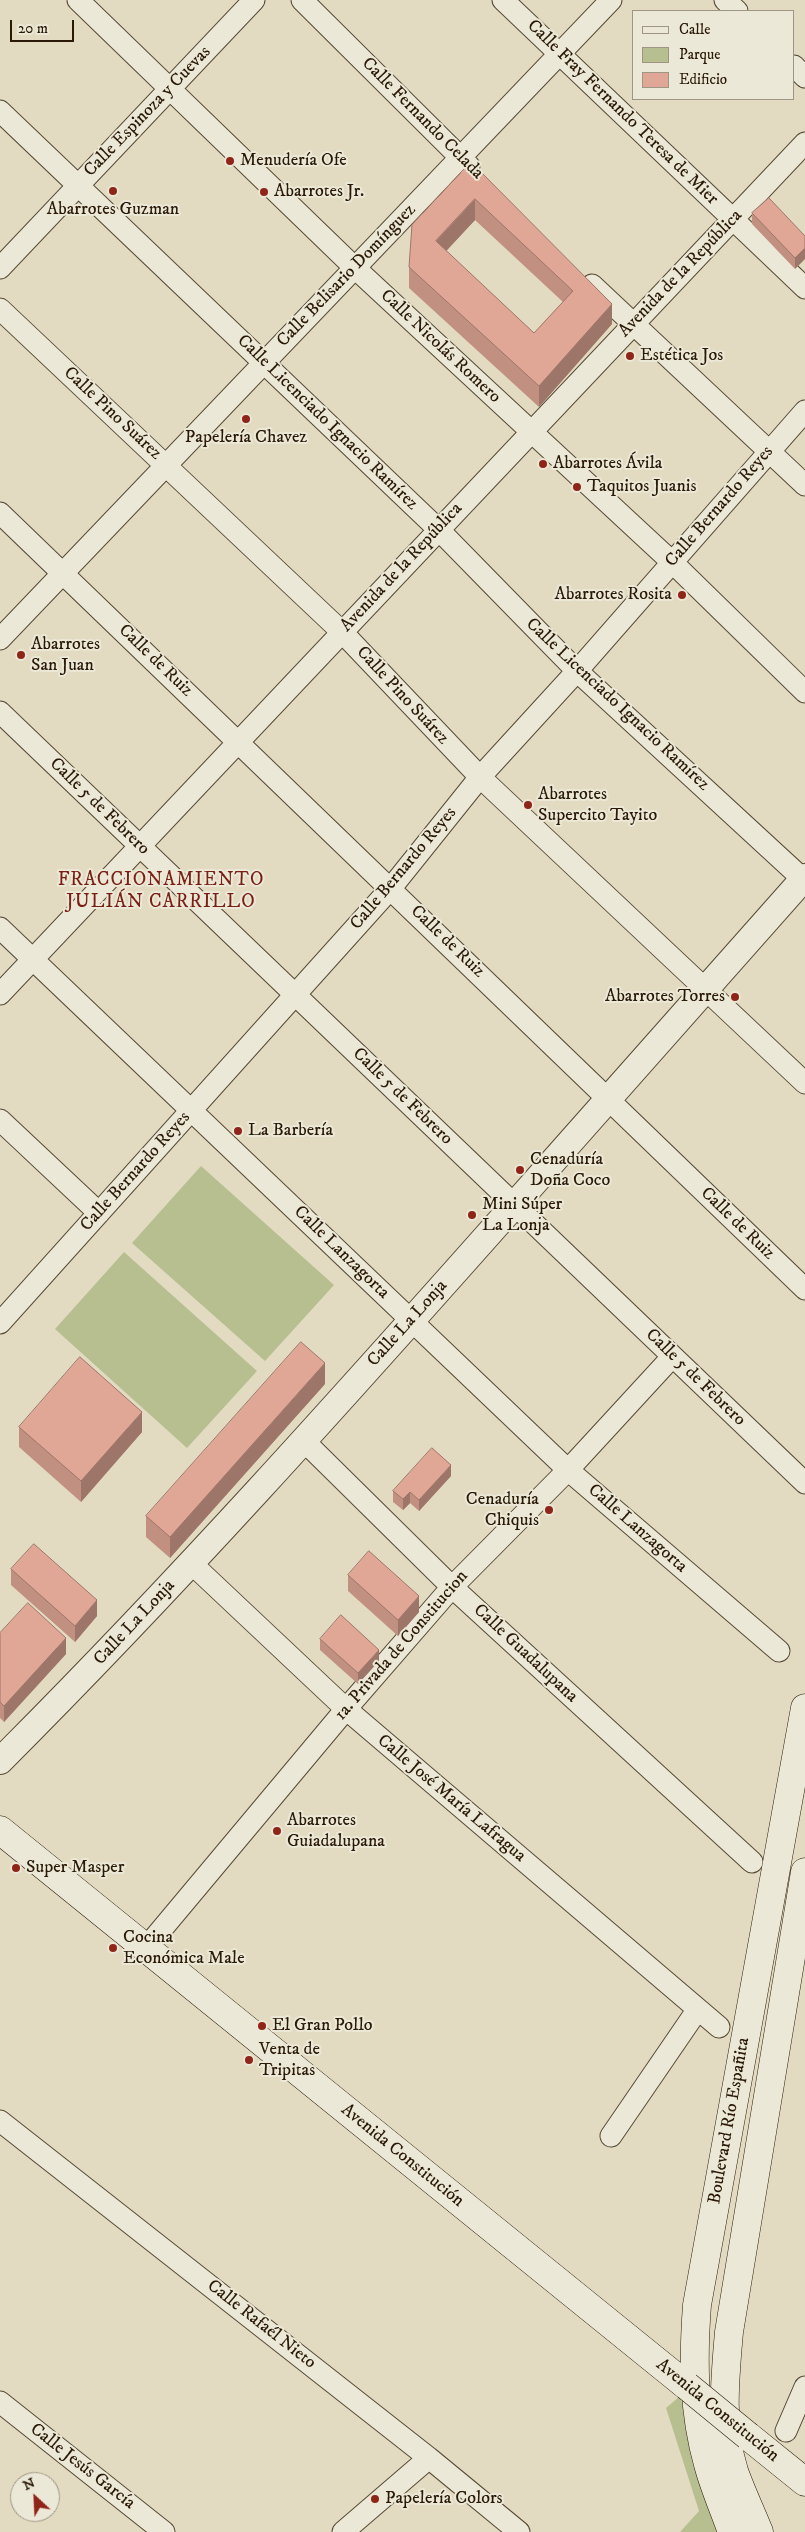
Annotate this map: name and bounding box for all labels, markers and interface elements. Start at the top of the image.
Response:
scale bar [12,10,76,42]
legend [632,10,795,100]
street label: Calle Fray Fernando Teresa de Mier [522,16,722,210]
text: 20 m [18,19,48,38]
street label: Calle Espinoza y Cuevas [80,42,216,182]
text: Parque [679,45,720,64]
street label: Calle Fernando Celada [357,54,487,184]
text: Edificio [679,70,727,89]
place label: Menudería Ofe [240,150,347,172]
marker: Menudería Ofe [224,155,236,167]
place label: Abarrotes Jr. [274,181,364,203]
marker: Abarrotes Guzman [107,185,119,197]
marker: Abarrotes Jr. [258,186,270,198]
place label: Abarrotes Guzman [47,199,179,221]
street label: Calle Belisario Domínguez [273,200,421,352]
street label: Avenida de la República [615,206,747,342]
street label: Calle Nicolás Romero [375,286,505,408]
street label: Calle Licenciado Ignacio Ramírez [232,331,422,515]
place label: Estética Jos [640,345,723,367]
marker: Estética Jos [624,350,636,362]
street label: Calle Pino Suárez [58,363,166,465]
marker: Papelería Chavez [240,413,252,425]
place label: Papelería Chavez [185,427,307,449]
street label: Calle Bernardo Reyes [661,442,779,572]
place label: Abarrotes Ávila [553,453,663,475]
marker: Abarrotes Ávila [537,458,549,470]
place label: Taquitos Juanis [587,476,696,498]
marker: Taquitos Juanis [571,481,583,493]
street label: Avenida de la República [336,499,468,637]
place label: Abarrotes Rosita [555,584,672,606]
marker: Abarrotes Rosita [676,589,688,601]
street label: Calle Licenciado Ignacio Ramírez [521,614,713,796]
street label: Calle de Ruiz [113,620,197,702]
place label: Abarrotes San Juan [31,634,100,676]
street label: Calle Pino Suárez [351,642,453,750]
marker: Abarrotes San Juan [15,649,27,661]
street label: Calle 5 de Febrero [44,754,154,860]
place label: Abarrotes Supercito Tayito [538,784,657,826]
marker: Abarrotes Supercito Tayito [522,799,534,811]
street label: Calle Bernardo Reyes [346,803,462,935]
district label: FRACCIONAMIENTO JULIÁN CARRILLO [56,870,266,914]
street label: Calle de Ruiz [405,901,489,983]
place label: Abarrotes Torres [605,986,725,1008]
marker: Abarrotes Torres [729,991,741,1003]
street label: Calle 5 de Febrero [347,1044,457,1150]
street label: Calle Bernardo Reyes [77,1108,195,1236]
place label: La Barbería [248,1120,333,1142]
marker: La Barbería [232,1125,244,1137]
place label: Cenaduría Doña Coco [530,1149,610,1192]
marker: Cenaduría Doña Coco [514,1164,526,1176]
street label: Calle de Ruiz [695,1183,779,1265]
place label: Mini Súper La Lonja [482,1194,562,1236]
street label: Calle Lanzagorta [289,1202,393,1304]
marker: Mini Súper La Lonja [466,1209,478,1221]
street label: Calle La Lonja [363,1276,453,1372]
street label: Calle 5 de Febrero [640,1325,750,1431]
street label: Calle Lanzagorta [583,1480,691,1578]
place label: Cenaduría Chiquis [466,1489,539,1532]
marker: Cenaduría Chiquis [543,1504,555,1516]
street label: 1a. Privada de Constitucion [331,1566,473,1726]
street label: Calle La Lonja [90,1576,180,1670]
street label: Calle Guadalupana [468,1600,582,1708]
street label: Calle José María Lafragua [372,1731,530,1867]
place label: Abarrotes Guiadalupana [287,1810,385,1852]
marker: Abarrotes Guiadalupana [271,1825,283,1837]
place label: Super Masper [26,1857,124,1879]
marker: Super Masper [10,1862,22,1874]
place label: Cocina Económica Male [123,1927,245,1970]
marker: Cocina Económica Male [107,1942,119,1954]
place label: El Gran Pollo [272,2015,373,2037]
marker: El Gran Pollo [256,2020,268,2032]
street label: Boulevard Río Españita [705,2036,755,2206]
place label: Venta de Tripitas [259,2039,320,2082]
marker: Venta de Tripitas [243,2054,255,2066]
street label: Avenida Constitución [336,2100,468,2212]
street label: Calle Rafaél Nieto [202,2276,320,2374]
street label: Avenida Constitución [651,2355,783,2467]
street label: Calle Jesús García [25,2419,139,2515]
north arrow [10,2472,60,2522]
text: N [20,2474,38,2495]
place label: Papelería Colors [385,2488,503,2510]
marker: Papelería Colors [369,2493,381,2505]

